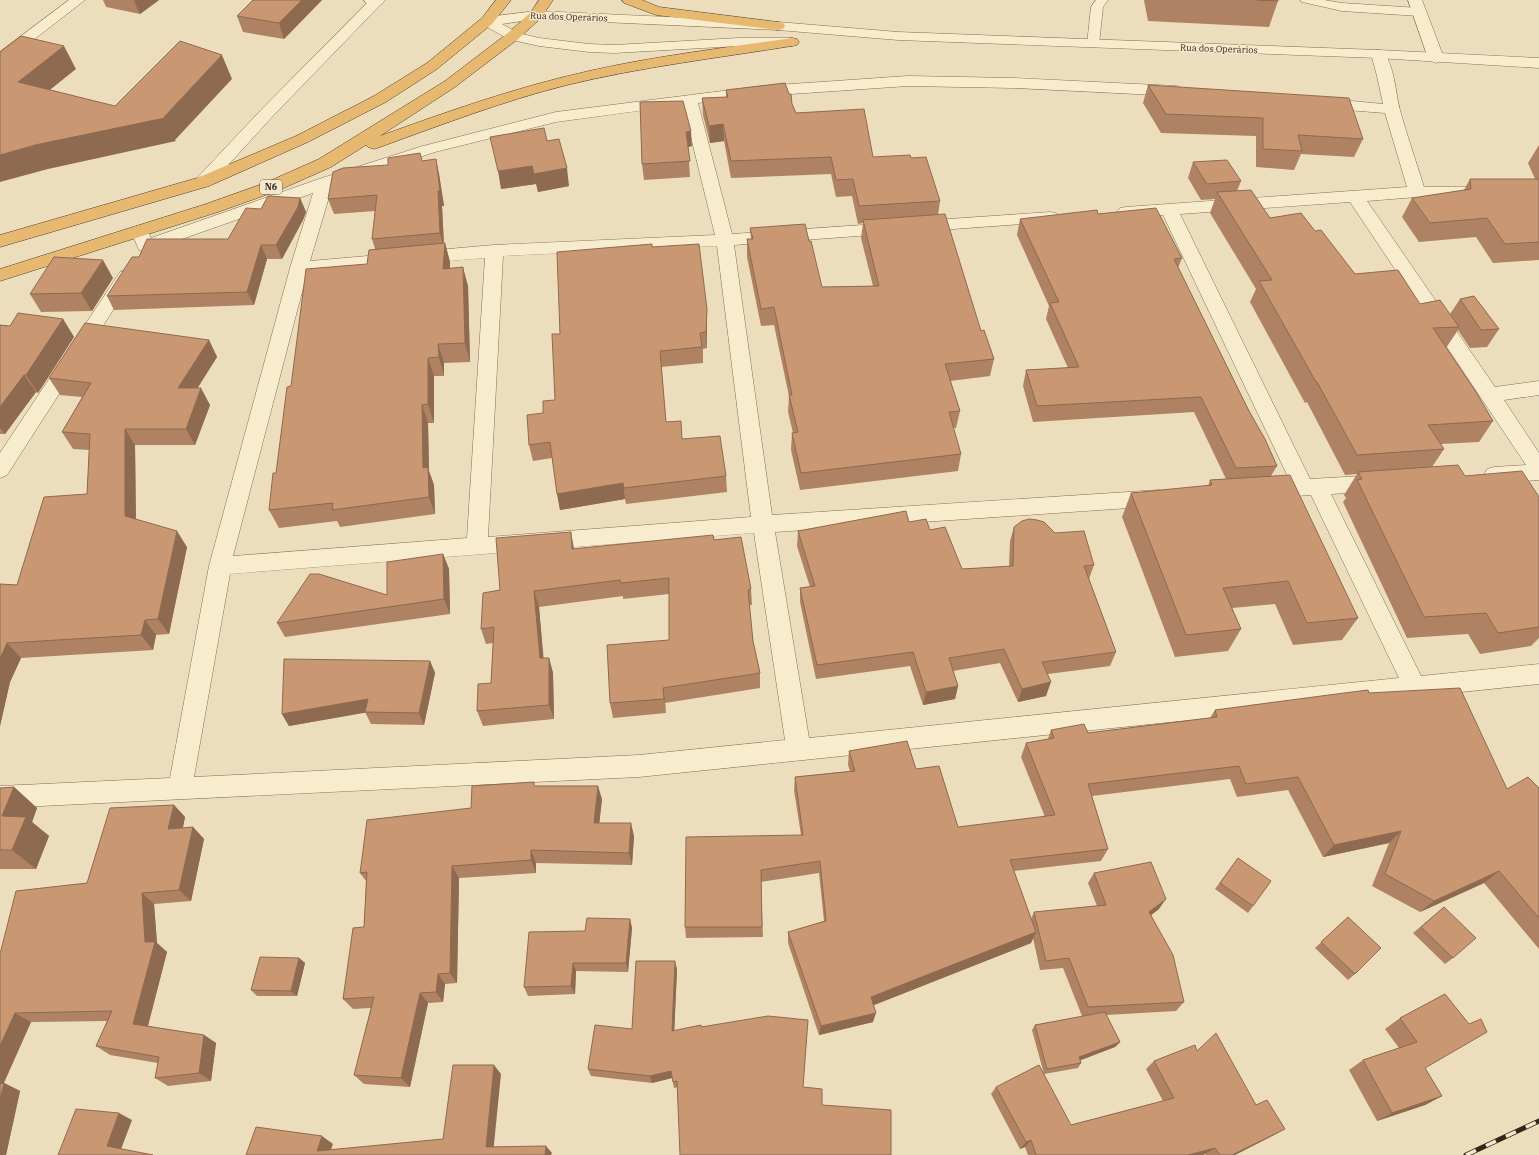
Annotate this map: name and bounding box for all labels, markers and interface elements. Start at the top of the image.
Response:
street label: Rua dos Operários [530,10,608,23]
street label: Rua dos Operários [1180,42,1258,55]
road number: N6 [260,180,282,194]

